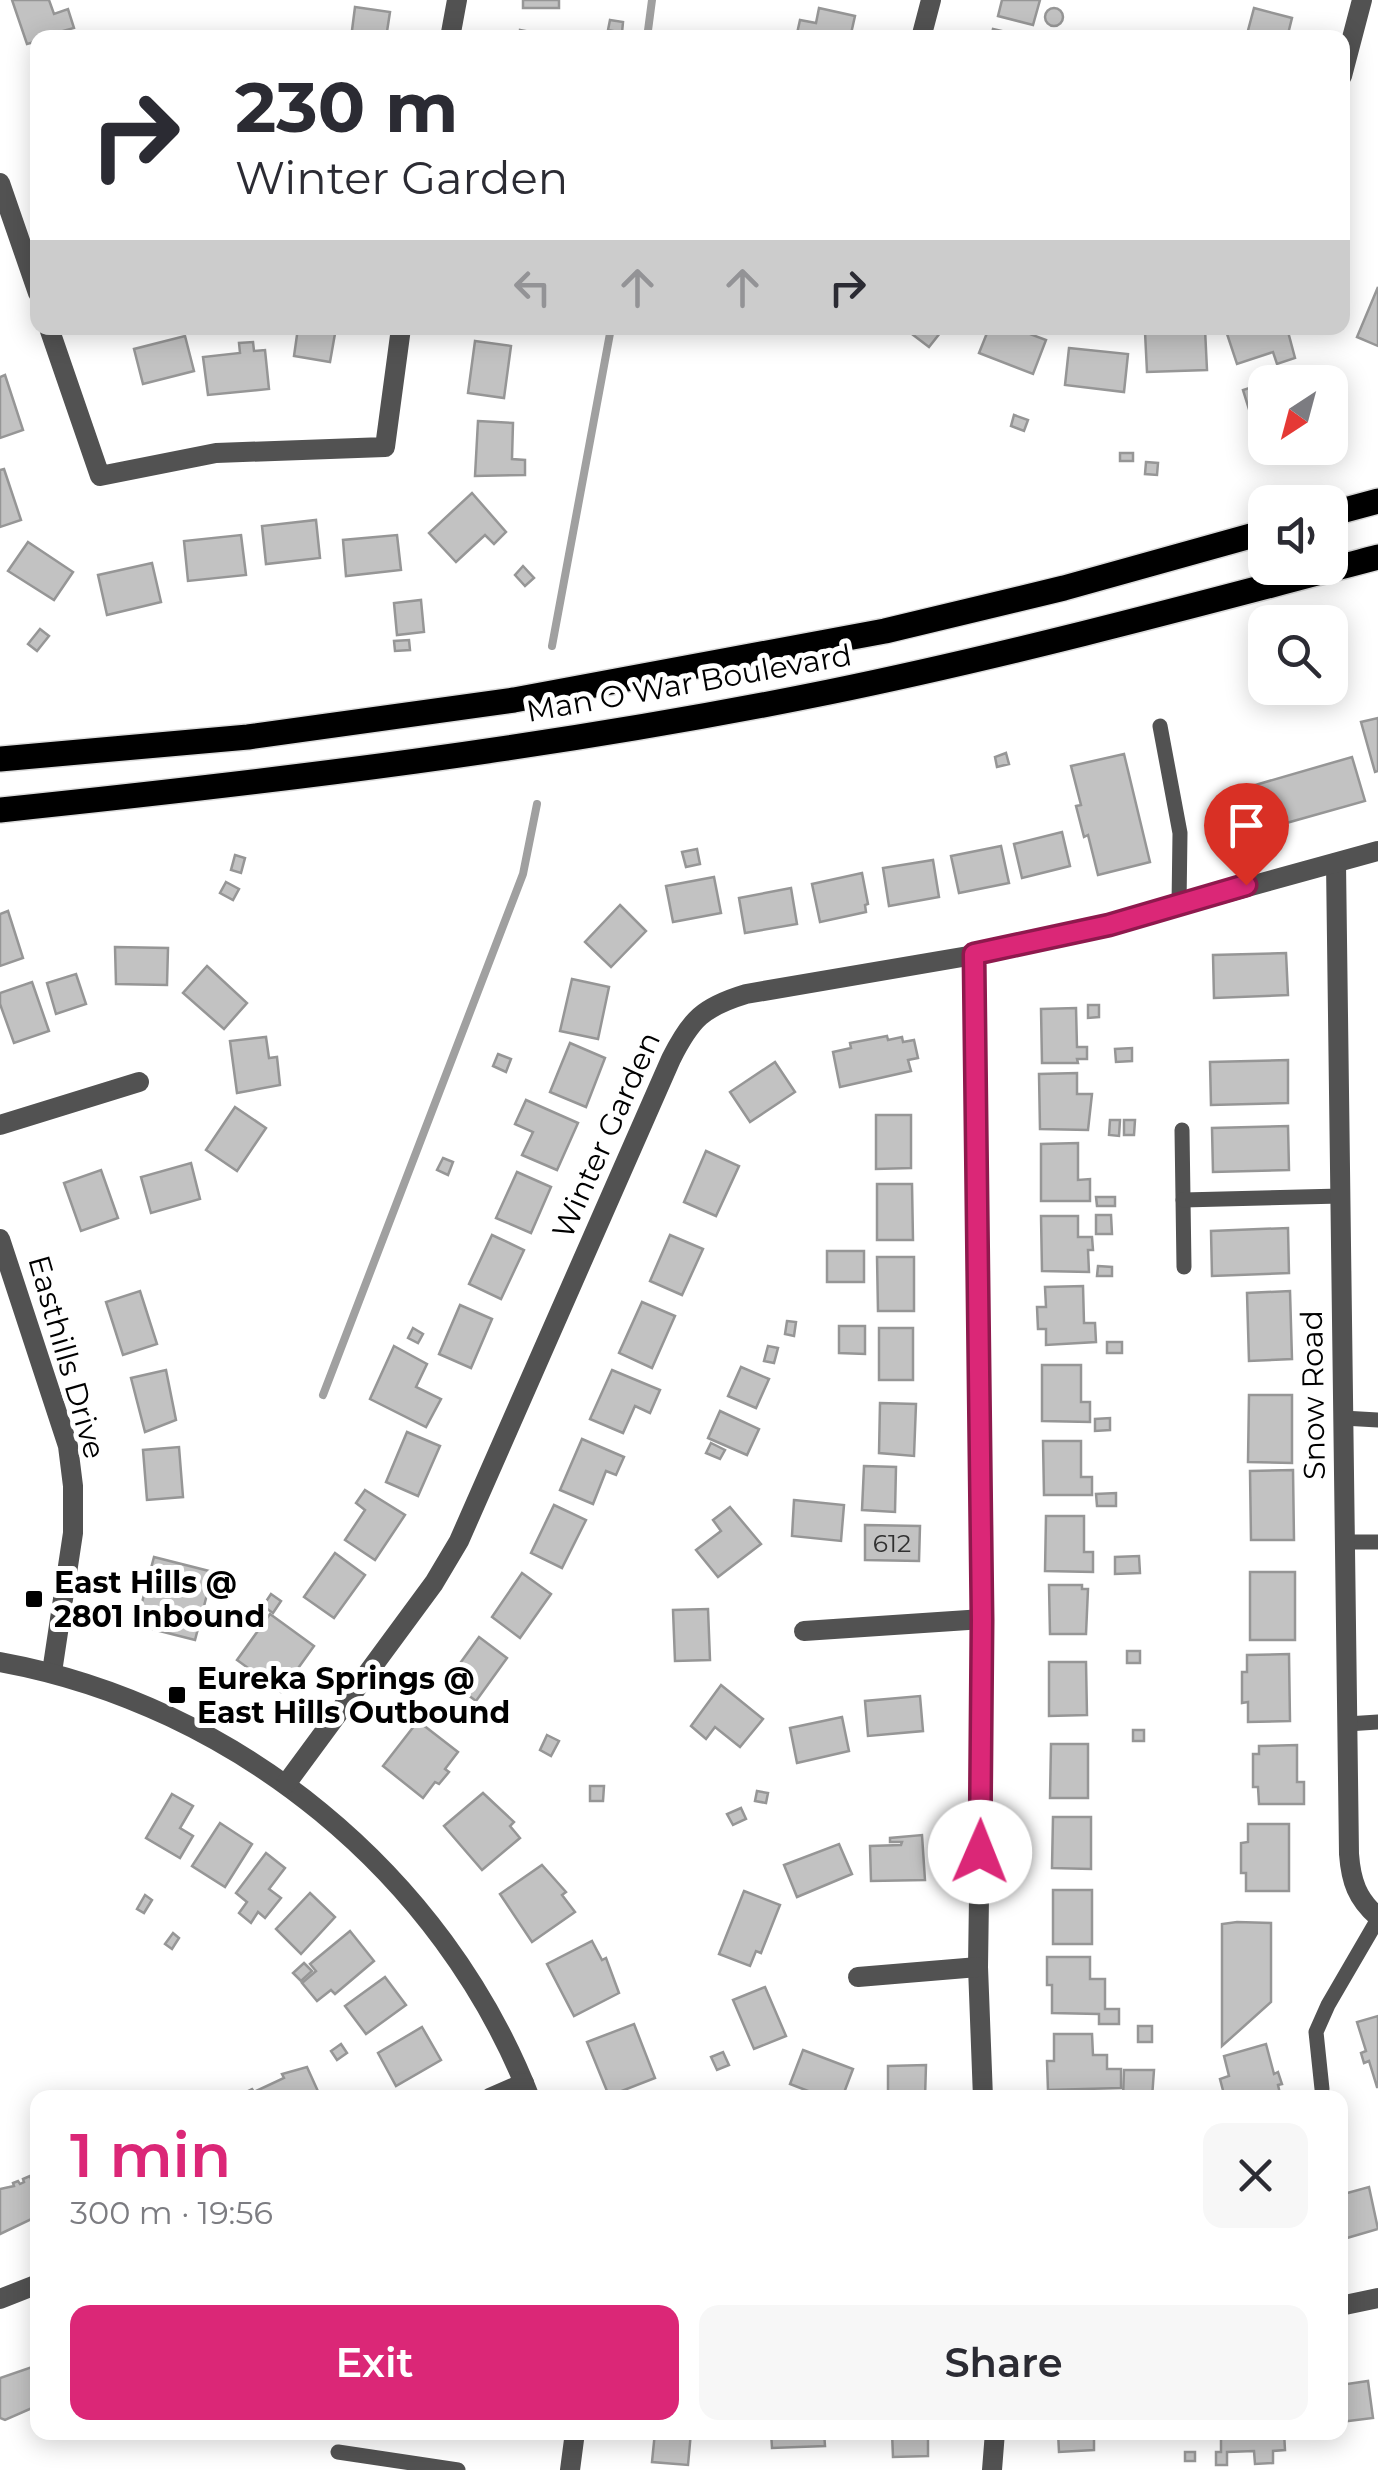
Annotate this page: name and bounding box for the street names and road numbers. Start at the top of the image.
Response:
street label: Man O War Boulevard [523,636,855,730]
street label: Winter Garden [544,1026,668,1244]
street label: Easthills Drive [20,1251,114,1463]
street label: Snow Road [1293,1310,1333,1480]

